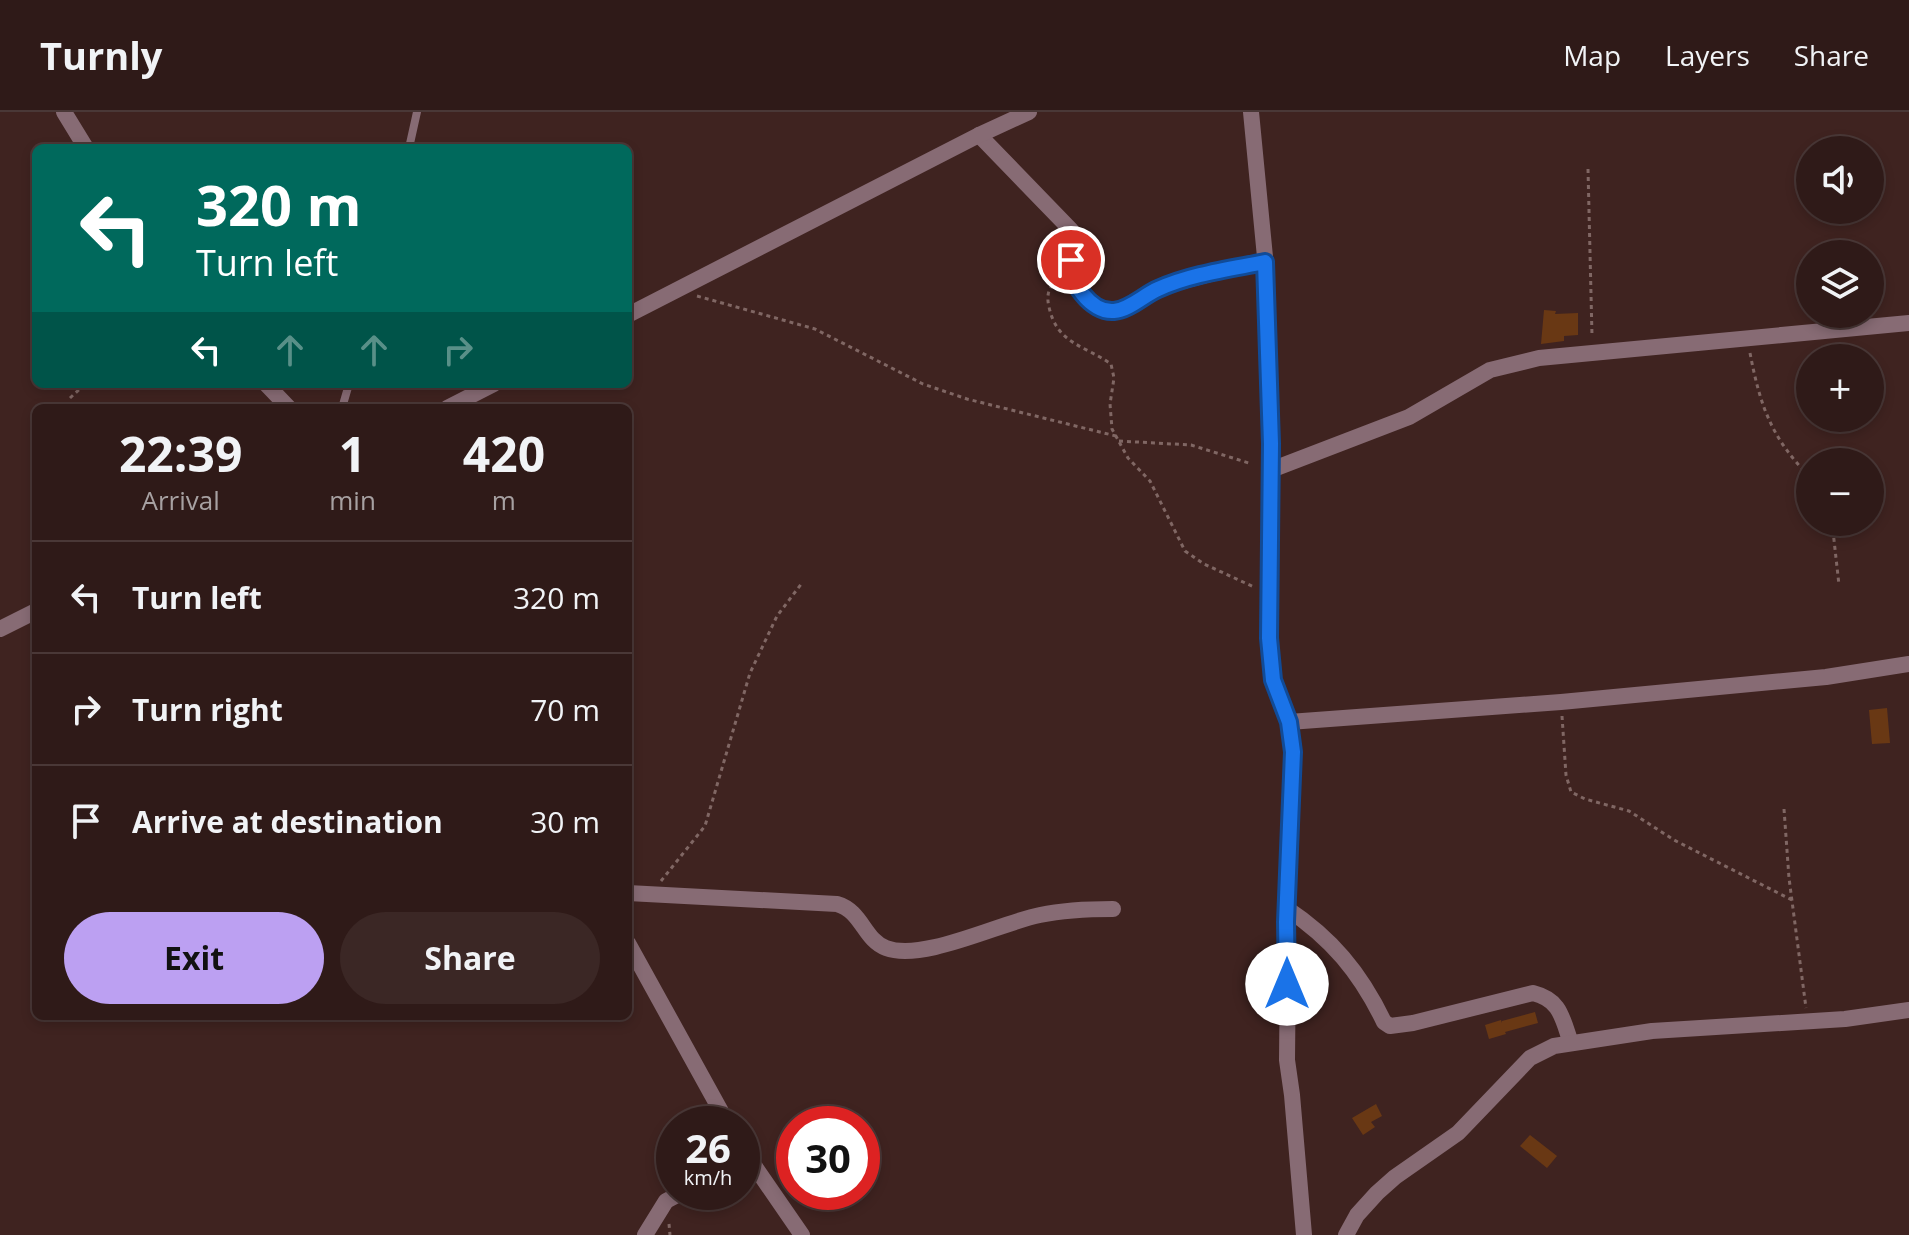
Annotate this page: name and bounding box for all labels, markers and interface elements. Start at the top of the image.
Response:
text: Turnly [40,29,162,81]
text: Map [1563,36,1621,74]
text: Layers [1665,36,1750,74]
text: Share [1794,36,1869,74]
map controls [1796,136,1884,536]
button: sound [1796,136,1884,224]
text: 320 m [196,166,362,242]
icon: left [64,176,168,280]
pin [1037,226,1105,294]
text: Turn left [196,238,338,287]
icon: arrive [1049,238,1093,282]
button: layers [1796,240,1884,328]
icon: left [184,328,228,372]
icon: ahead [268,328,312,372]
icon: ahead [352,328,396,372]
icon: right [436,328,480,372]
button: + [1796,344,1884,432]
text: 22:39 [119,421,242,486]
text: 1 [339,421,366,486]
text: 420 [463,421,545,486]
button: − [1796,448,1884,536]
text: Arrival [141,482,220,518]
text: min [329,482,376,518]
text: m [492,482,516,518]
icon: left [64,575,108,619]
text: Turn left [132,577,262,618]
text: 320 m [513,577,600,618]
icon: right [64,687,108,731]
text: Turn right [132,689,283,730]
text: 70 m [530,689,600,730]
icon: arrive [64,799,108,843]
text: Arrive at destination [132,801,443,842]
text: 30 m [530,801,600,842]
button: Exit [64,912,324,1004]
button: Share [340,912,600,1004]
position arrow [1245,942,1329,1026]
speed limit sign: 30 [776,1106,880,1210]
text: 26 [685,1120,731,1175]
text: km/h [684,1164,732,1191]

